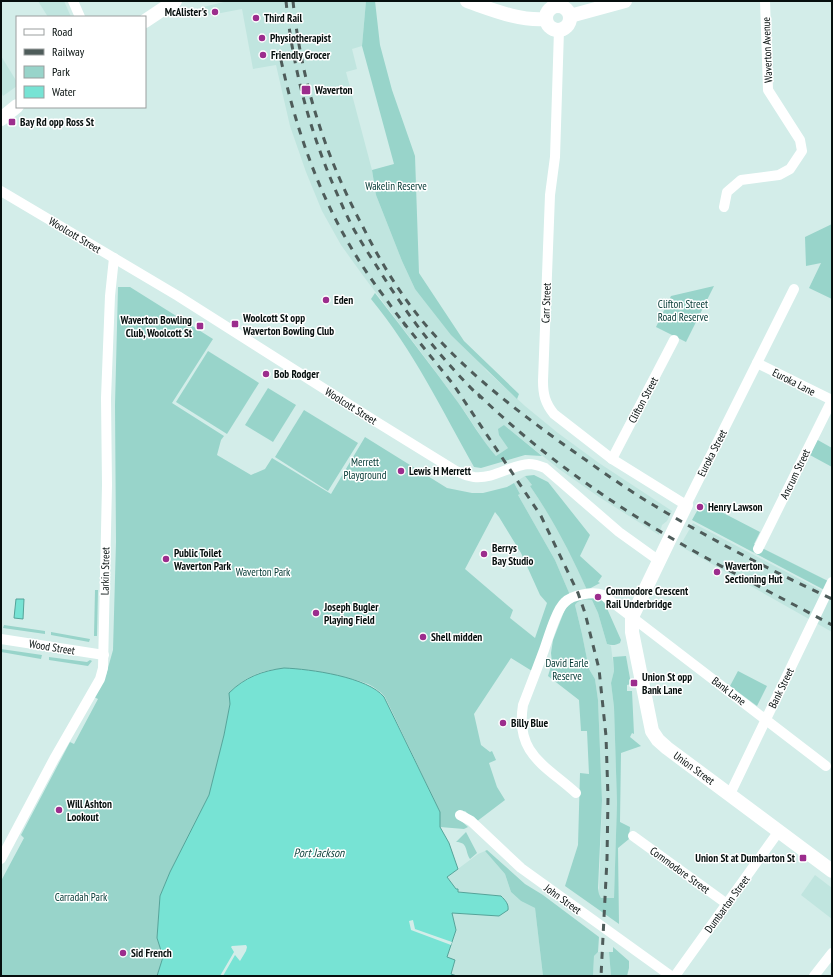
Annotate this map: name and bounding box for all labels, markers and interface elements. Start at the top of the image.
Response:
place label: McAlister's [165,5,207,19]
marker: McAlister's [210,7,220,17]
place label: Third Rail [264,11,303,25]
marker: Third Rail [251,13,261,23]
legend [16,16,146,108]
street label: Waverton Avenue [759,16,775,83]
text: Road [52,24,72,39]
place label: Physiotherapist [270,31,332,45]
marker: Physiotherapist [257,33,267,43]
text: Railway [52,44,85,59]
place label: Friendly Grocer [271,48,331,62]
marker: Friendly Grocer [258,50,268,60]
text: Park [52,64,70,79]
place label: Waverton [314,83,353,97]
text: Water [52,84,77,99]
marker: Waverton [300,84,312,96]
place label: Bay Rd opp Ross St [20,115,95,129]
marker: Bay Rd opp Ross St [7,117,17,127]
park label: Wakelin Reserve [365,179,427,193]
street label: Woolcott Street [46,214,104,256]
street label: Carr Street [538,283,554,323]
place label: Eden [334,293,353,307]
marker: Eden [321,295,331,305]
park label: Clifton Street Road Reserve [658,297,709,324]
place label: Woolcott St opp Waverton Bowling Club [242,311,334,338]
place label: Waverton Bowling Club, Woolcott St [119,313,193,340]
marker: Woolcott St opp Waverton Bowling Club [230,319,240,329]
marker: Waverton Bowling Club, Woolcott St [195,321,205,331]
street label: Euroka Lane [770,365,818,399]
place label: Bob Rodger [274,367,320,381]
marker: Bob Rodger [261,369,271,379]
street label: Clifton Street [625,375,661,425]
street label: Woolcott Street [322,385,380,427]
street label: Euroka Street [694,427,730,479]
street label: Ancrum Street [777,447,813,501]
park label: Merrett Playground [344,455,387,482]
place label: Lewis H Merrett [409,464,472,478]
marker: Lewis H Merrett [396,466,406,476]
place label: Henry Lawson [708,500,763,514]
marker: Henry Lawson [695,502,705,512]
place label: Berrys Bay Studio [492,541,534,568]
place label: Public Toilet Waverton Park [173,546,232,573]
street label: Larkin Street [98,547,112,595]
marker: Berrys Bay Studio [479,549,489,559]
marker: Public Toilet Waverton Park [161,554,171,564]
place label: Waverton Sectioning Hut [724,559,783,586]
park label: Waverton Park [236,565,291,579]
marker: Waverton Sectioning Hut [712,567,722,577]
place label: Commodore Crescent Rail Underbridge [606,584,689,611]
marker: Commodore Crescent Rail Underbridge [593,592,603,602]
place label: Joseph Bugler Playing Field [323,600,379,627]
marker: Joseph Bugler Playing Field [311,608,321,618]
place label: Shell midden [431,630,482,644]
marker: Shell midden [418,632,428,642]
street label: Wood Street [28,636,76,658]
park label: David Earle Reserve [545,656,589,683]
street label: Bank Street [765,665,797,711]
place label: Union St opp Bank Lane [642,670,692,697]
street label: Bank Lane [709,674,749,709]
marker: Union St opp Bank Lane [629,678,639,688]
place label: Billy Blue [511,716,549,730]
marker: Billy Blue [498,718,508,728]
street label: Union Street [671,748,717,788]
place label: Will Ashton Lookout [66,797,112,824]
marker: Will Ashton Lookout [54,805,64,815]
street label: Commodore Street [647,844,713,896]
water label: Port Jackson [294,845,345,860]
place label: Union St at Dumbarton St [695,851,796,865]
marker: Union St at Dumbarton St [798,853,808,863]
street label: Dumbarton Street [701,872,753,936]
street label: John Street [541,880,584,917]
park label: Carradah Park [55,890,108,904]
place label: Sid French [131,946,172,960]
marker: Sid French [118,948,128,958]

